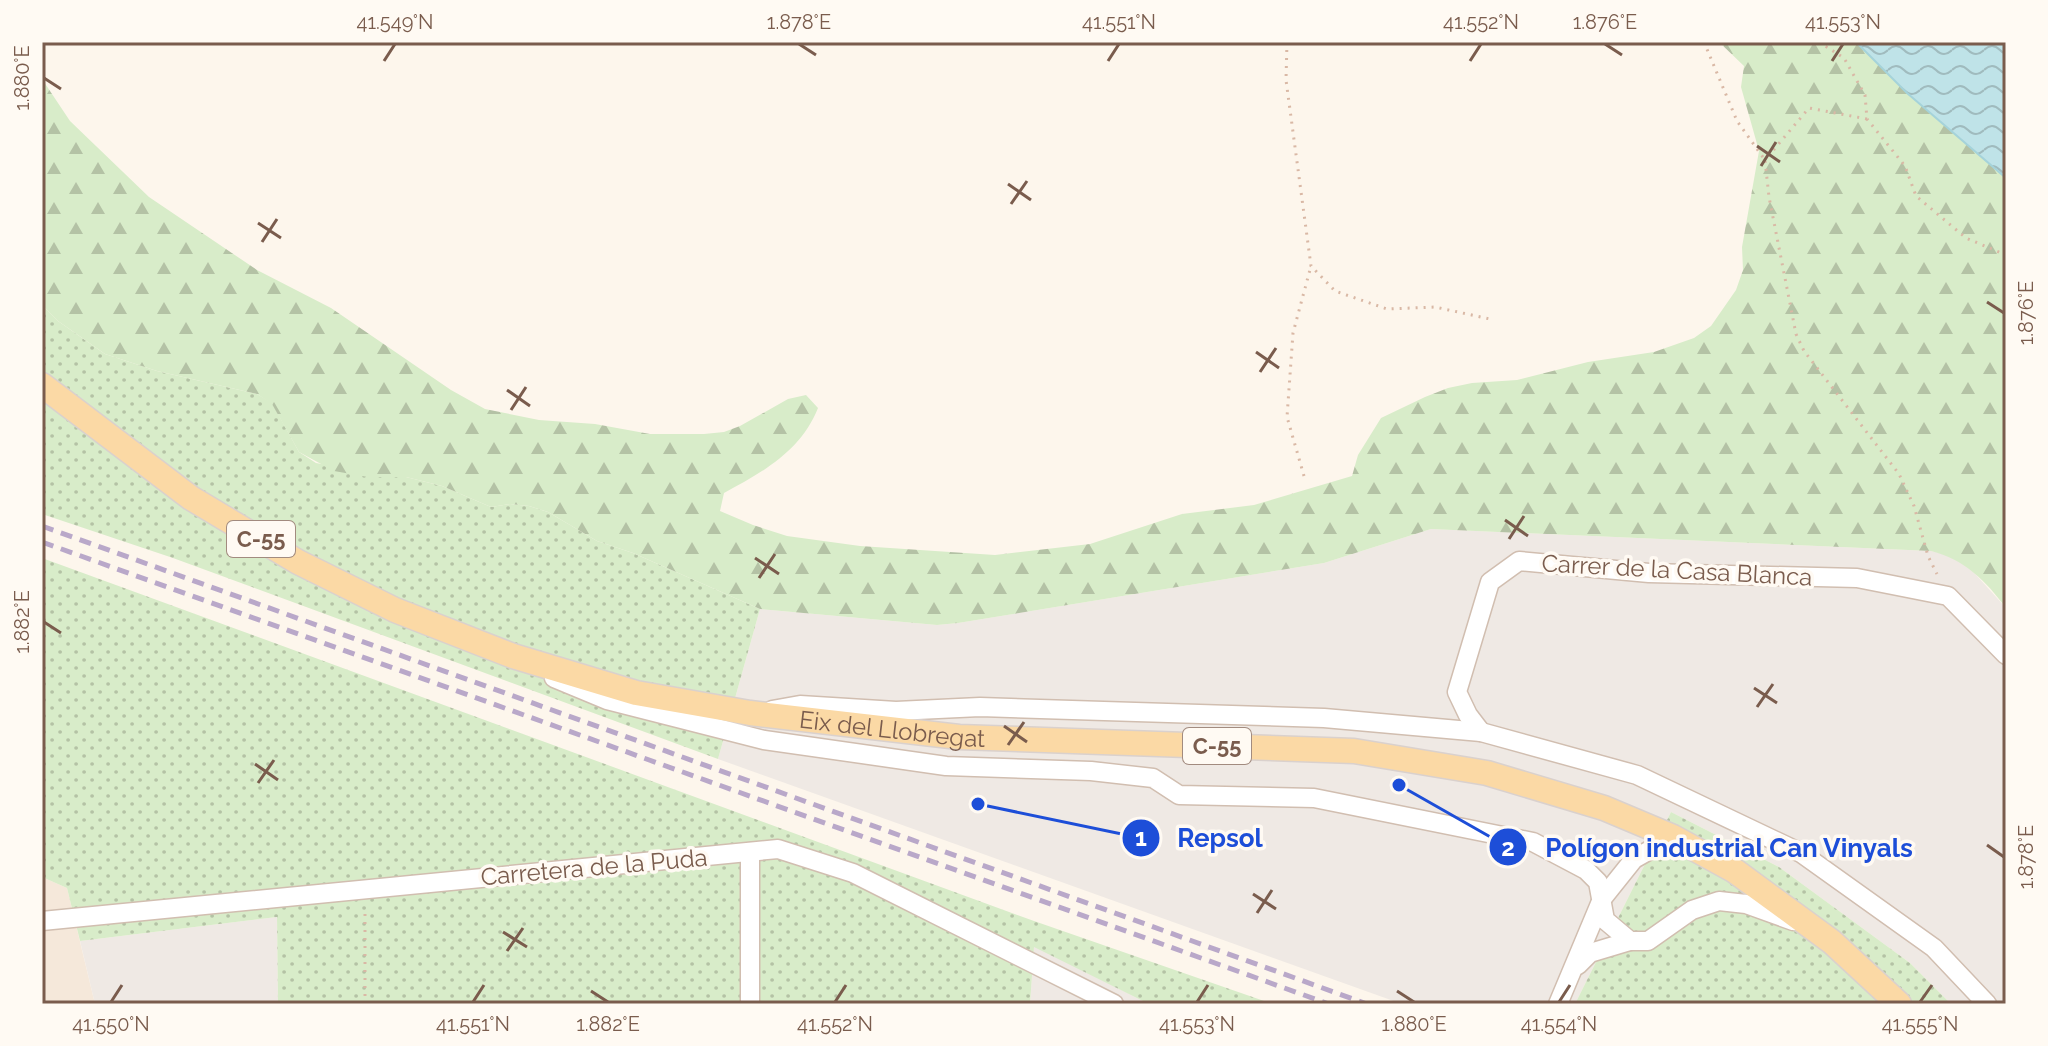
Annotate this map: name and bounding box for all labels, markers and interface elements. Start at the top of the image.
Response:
text: 41.549°N [357,10,433,34]
text: 1.878°E [767,10,831,34]
text: 41.551°N [1082,10,1156,34]
text: 41.552°N [1443,10,1519,34]
text: 1.876°E [1573,10,1637,34]
text: 41.553°N [1805,10,1881,34]
text: 1.880°E [10,45,34,111]
text: 1.876°E [2014,281,2038,345]
road number: C-55 [227,521,295,557]
street label: Carrer de la Casa Blanca [1541,548,1813,592]
text: 1.882°E [10,590,34,654]
street label: Eix del Llobregat [798,704,986,752]
road number: C-55 [1183,728,1251,764]
callout: Repsol [1121,813,1278,863]
callout: Polígon industrial Can Vinyals [1488,822,1929,872]
text: 1 [1135,823,1147,852]
text: Repsol [1177,823,1264,853]
text: 1.878°E [2014,825,2038,889]
text: 2 [1501,833,1515,862]
text: Polígon industrial Can Vinyals [1545,833,1913,863]
street label: Carretera de la Puda [479,843,709,891]
text: 41.550°N [72,1012,150,1036]
text: 41.551°N [436,1012,510,1036]
text: 1.882°E [576,1012,640,1036]
text: 41.552°N [797,1012,873,1036]
text: 41.553°N [1159,1012,1235,1036]
text: 1.880°E [1381,1012,1447,1036]
text: 41.554°N [1521,1012,1597,1036]
text: 41.555°N [1882,1012,1958,1036]

